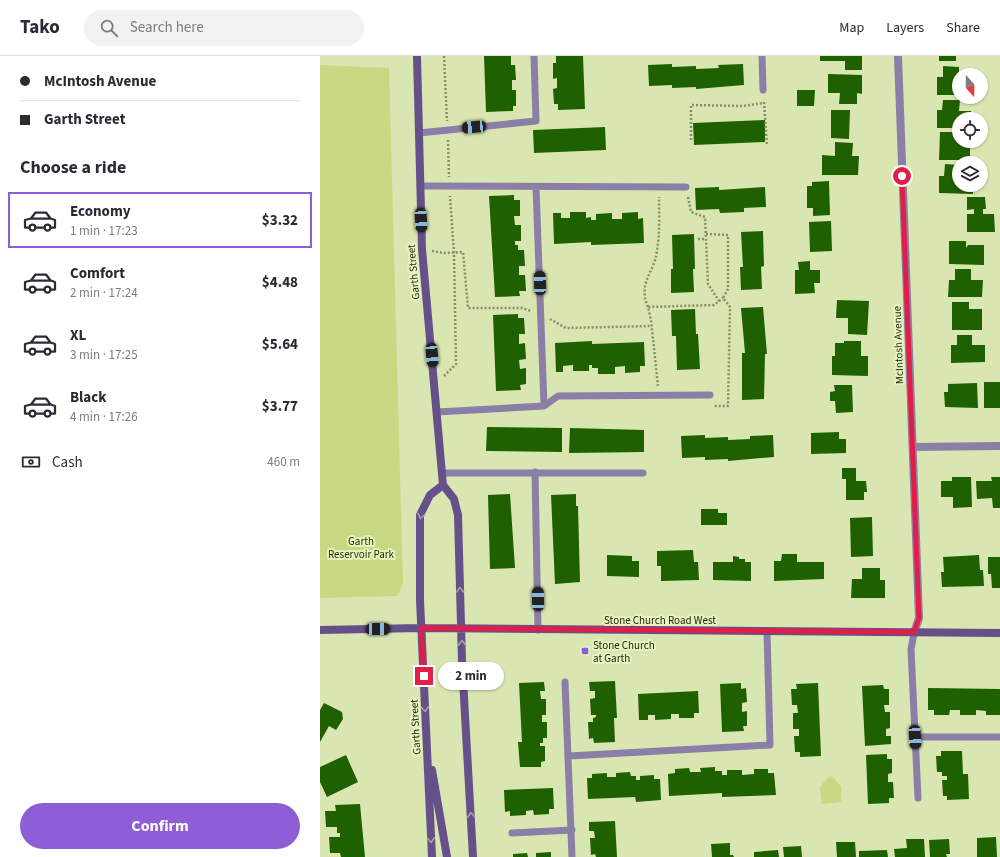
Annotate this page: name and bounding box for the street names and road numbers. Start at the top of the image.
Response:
street label: Garth Street [404,243,423,300]
street label: McIntosh Avenue [890,305,907,384]
street label: Stone Church Road West [604,613,716,628]
street label: Garth Street [407,699,424,755]

